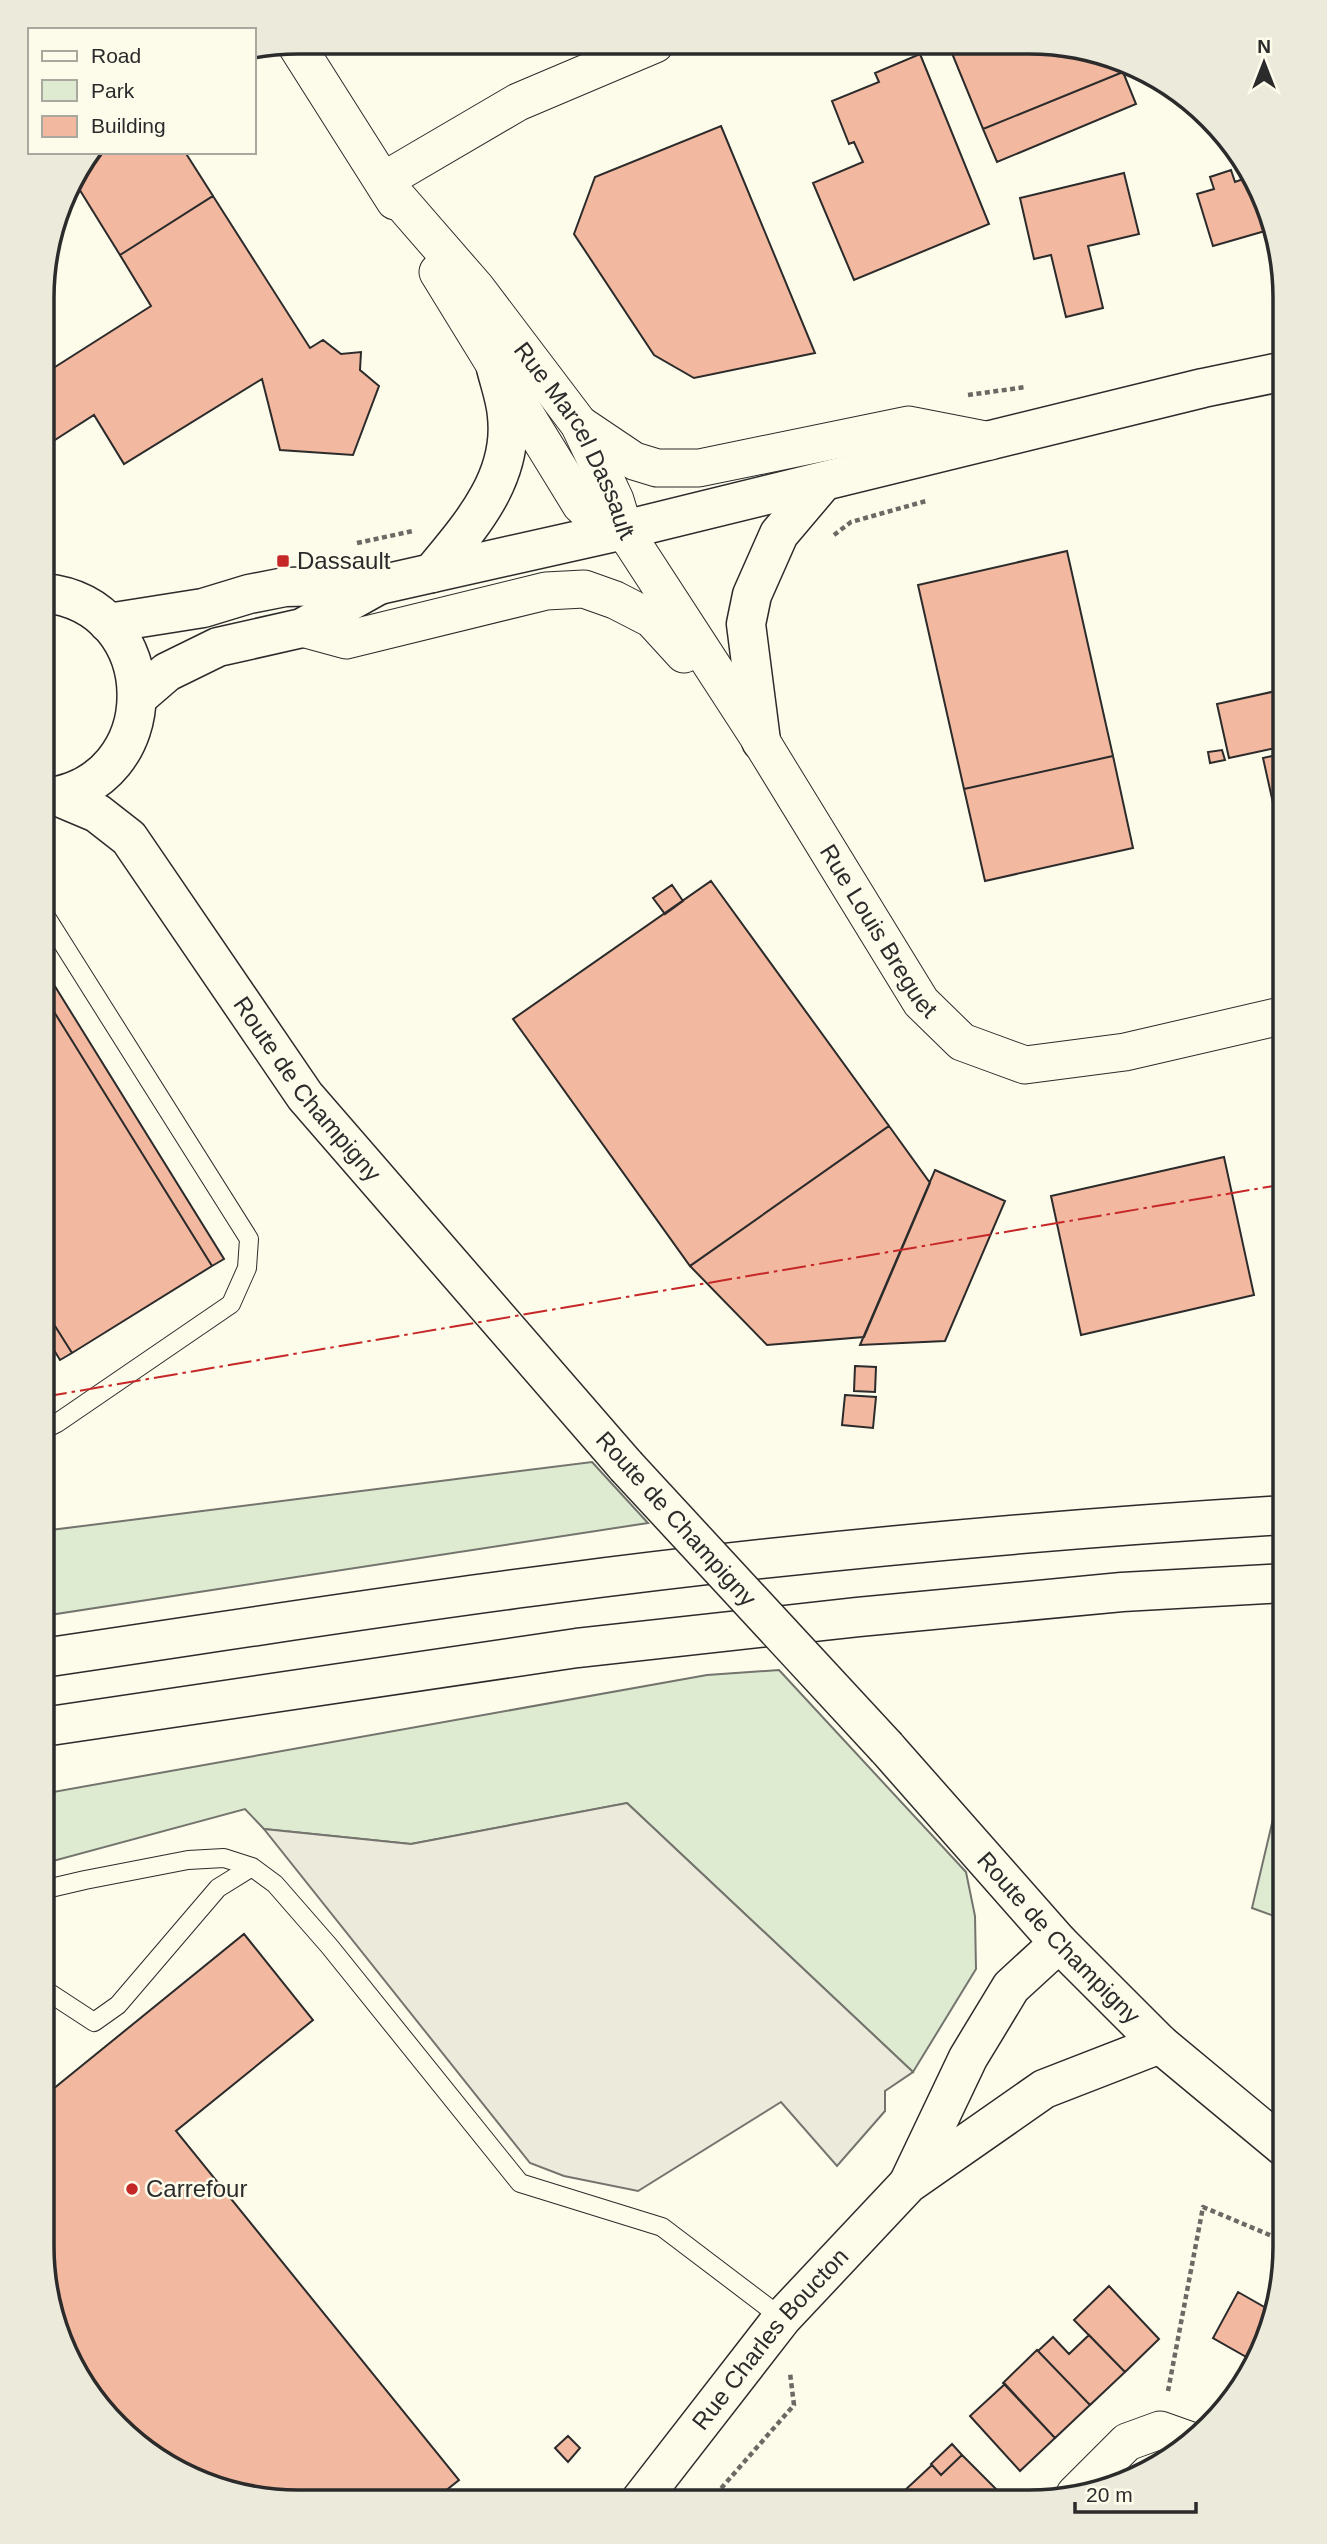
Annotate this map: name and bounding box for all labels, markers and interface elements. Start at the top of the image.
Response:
legend [28,28,256,154]
north arrow [1229,28,1299,98]
text: N [1257,36,1271,57]
text: Road [91,44,141,67]
text: Park [91,79,135,102]
text: Building [91,114,166,137]
street label: Rue Marcel Dassault [509,337,641,544]
place label: Dassault [297,547,391,574]
marker: Dassault [275,553,291,569]
street label: Rue Louis Breguet [815,839,943,1023]
street label: Route de Champigny [228,991,387,1187]
street label: Route de Champigny [591,1426,762,1611]
street label: Route de Champigny [972,1846,1146,2029]
place label: Carrefour [146,2175,247,2202]
marker: Carrefour [124,2181,140,2197]
street label: Rue Charles Boucton [686,2242,853,2435]
scale bar [1075,2470,1196,2514]
text: 20 m [1086,2483,1133,2506]

